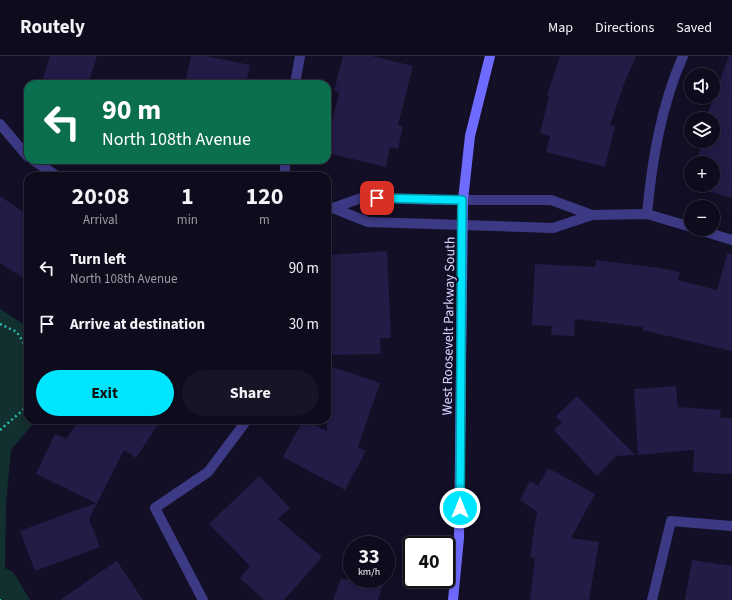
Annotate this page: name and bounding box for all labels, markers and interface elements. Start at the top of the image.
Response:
text: Routely [20,14,85,41]
text: Map [548,18,573,38]
text: Directions [595,18,654,38]
text: Saved [676,18,712,38]
map controls [684,68,720,236]
button: sound [684,68,720,104]
text: 90 m [102,90,161,130]
icon: left [36,96,88,148]
button: layers [684,112,720,148]
text: North 108th Avenue [102,127,251,152]
button: + [684,156,720,192]
text: 20:08 [71,179,129,214]
text: 1 [181,179,194,214]
text: 120 [245,179,283,214]
pin [360,181,394,215]
icon: arrive [366,187,388,209]
button: − [684,200,720,236]
text: Arrival [83,211,118,229]
text: min [177,211,198,229]
text: m [259,211,270,229]
street label: West Roosevelt Parkway South [437,236,461,416]
text: Turn left [70,249,126,270]
icon: left [36,257,58,279]
text: 90 m [289,258,319,279]
text: North 108th Avenue [70,270,178,288]
icon: arrive [36,313,58,335]
text: Arrive at destination [70,314,205,335]
text: 30 m [289,314,319,335]
button: Exit [36,370,174,416]
button: Share [182,370,319,416]
position arrow [439,487,481,529]
speed limit sign: 40 [403,536,455,588]
text: 33 [358,543,380,571]
text: km/h [358,565,380,579]

